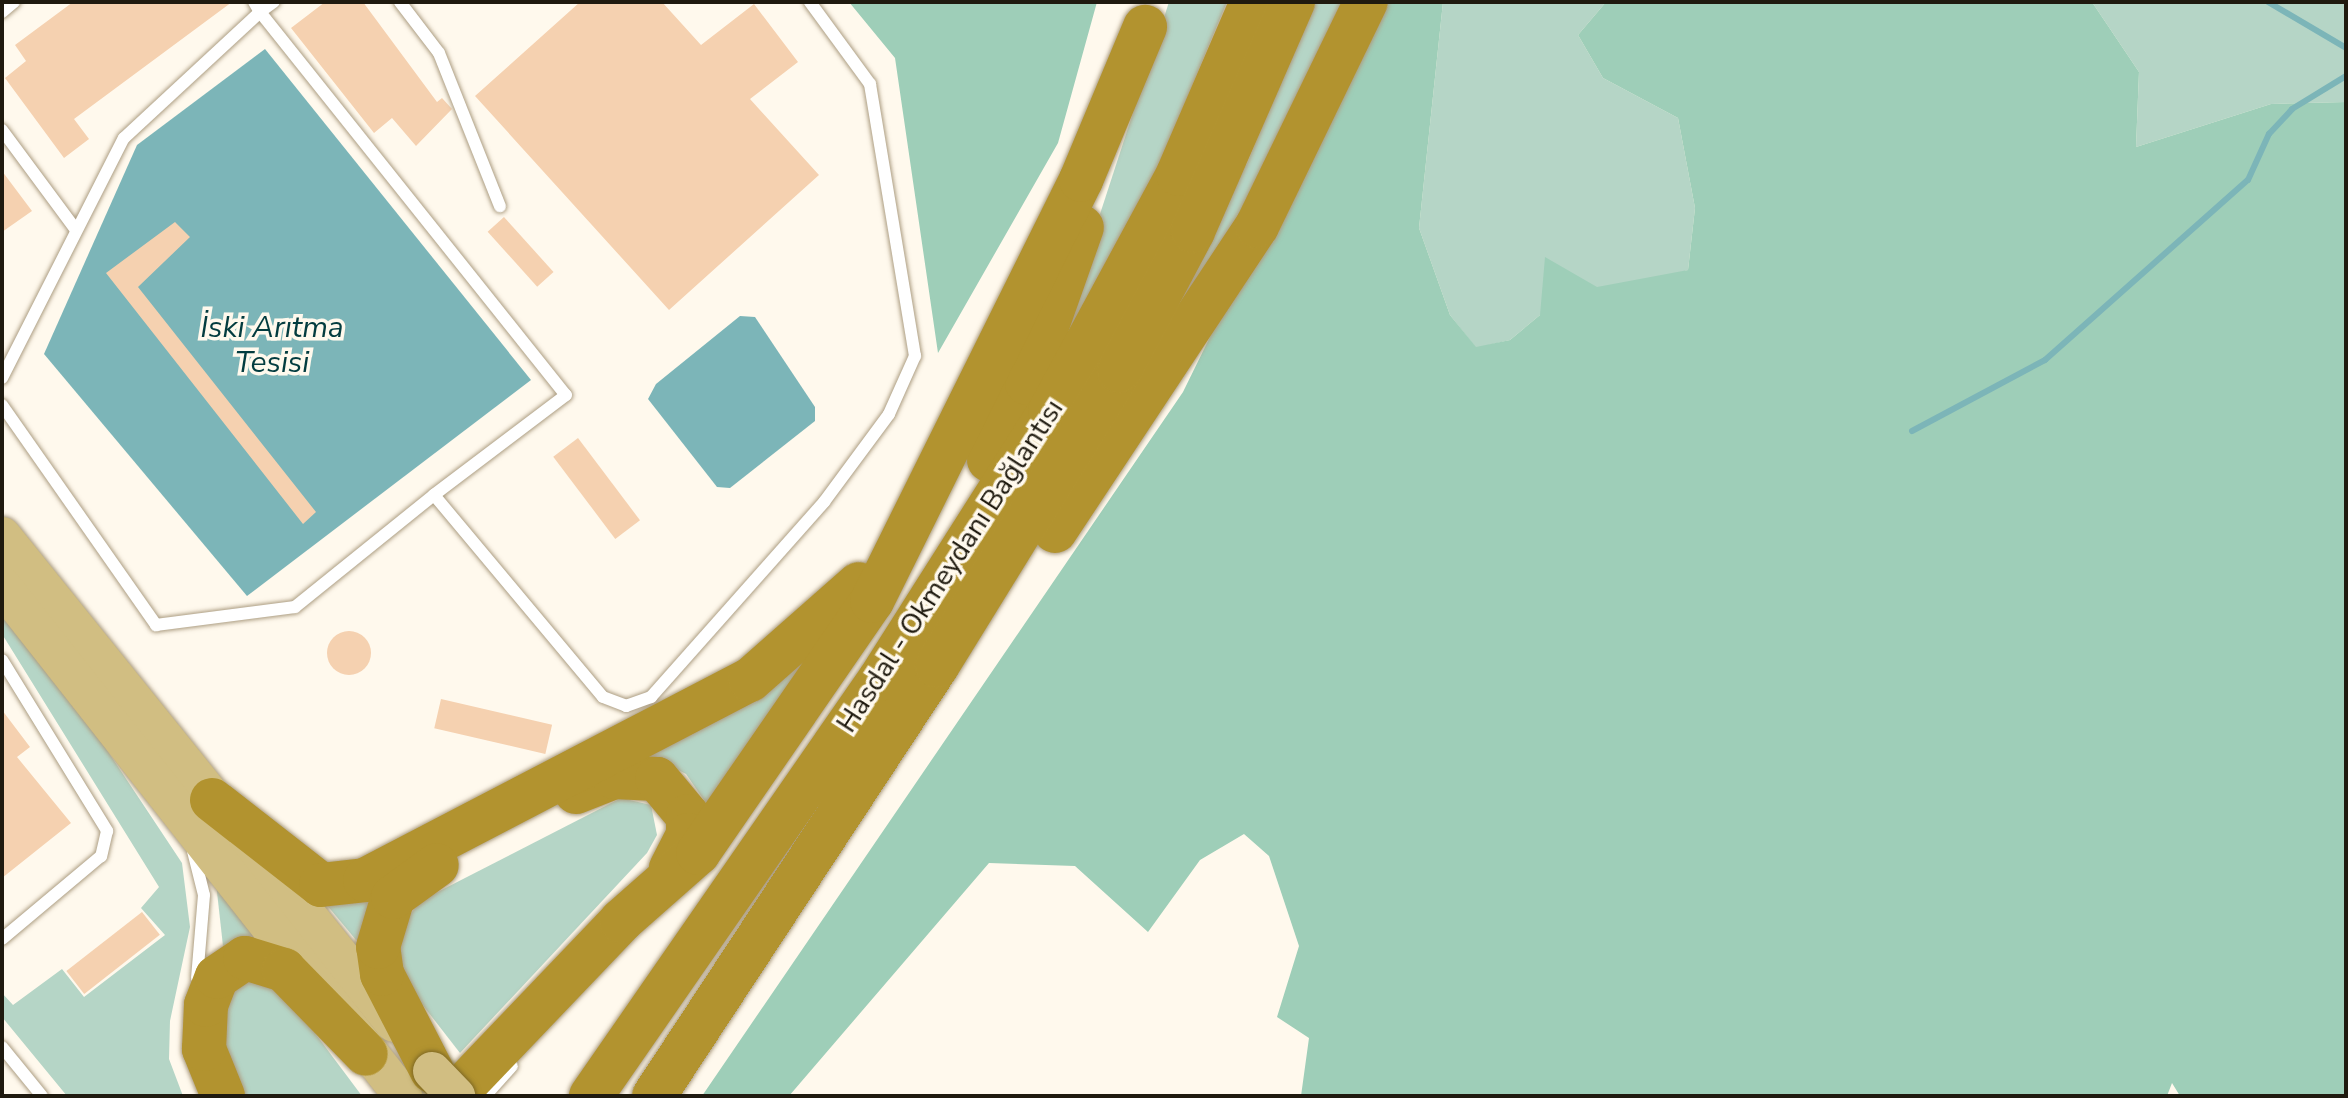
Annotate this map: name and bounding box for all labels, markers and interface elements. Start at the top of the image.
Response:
water label: İski Arıtma Tesisi [200,310,344,380]
street label: Hasdal - Okmeydanı Bağlantısı [830,393,1070,739]

